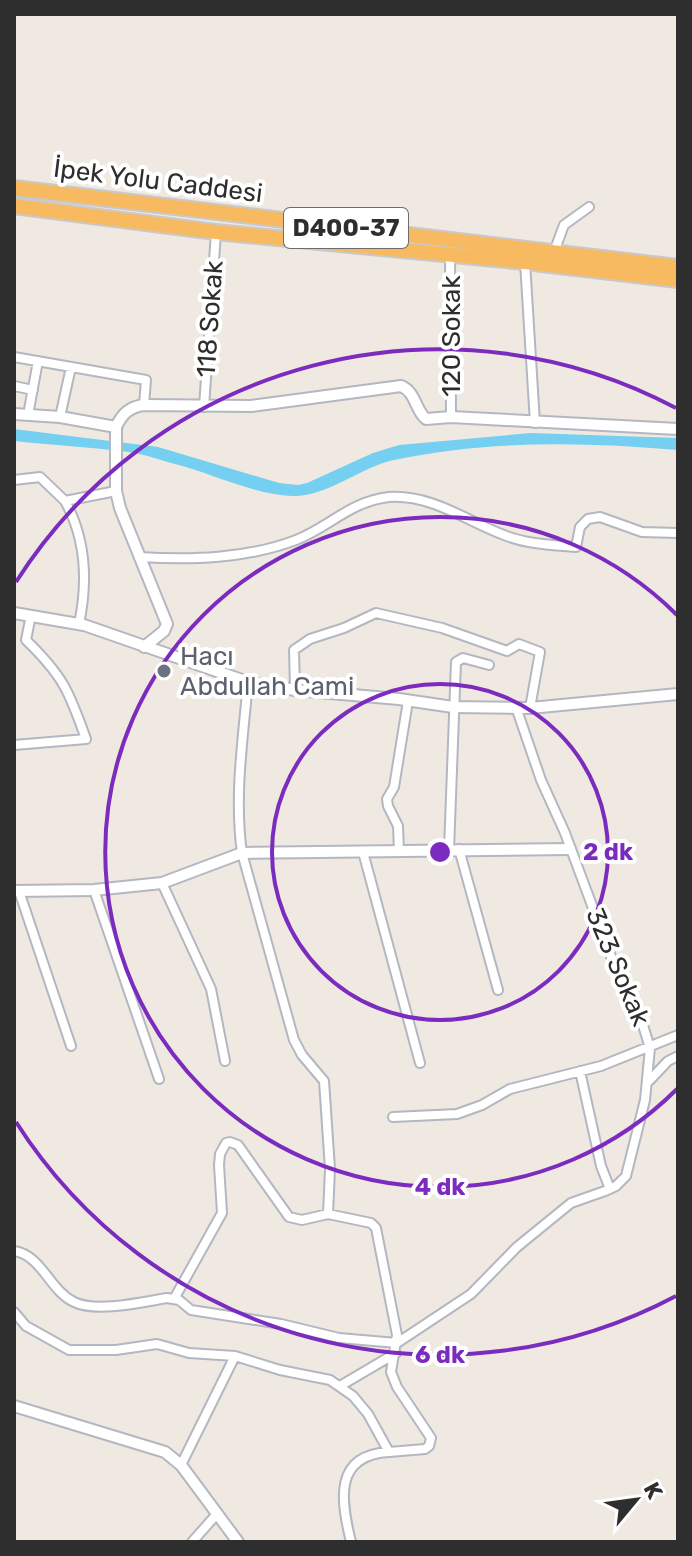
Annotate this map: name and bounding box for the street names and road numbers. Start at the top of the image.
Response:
street label: İpek Yolu Caddesi [52,153,264,209]
road number: D400-37 [284,208,408,248]
street label: 118 Sokak [190,259,230,379]
street label: 120 Sokak [436,275,467,397]
street label: 323 Sokak [579,903,657,1031]

